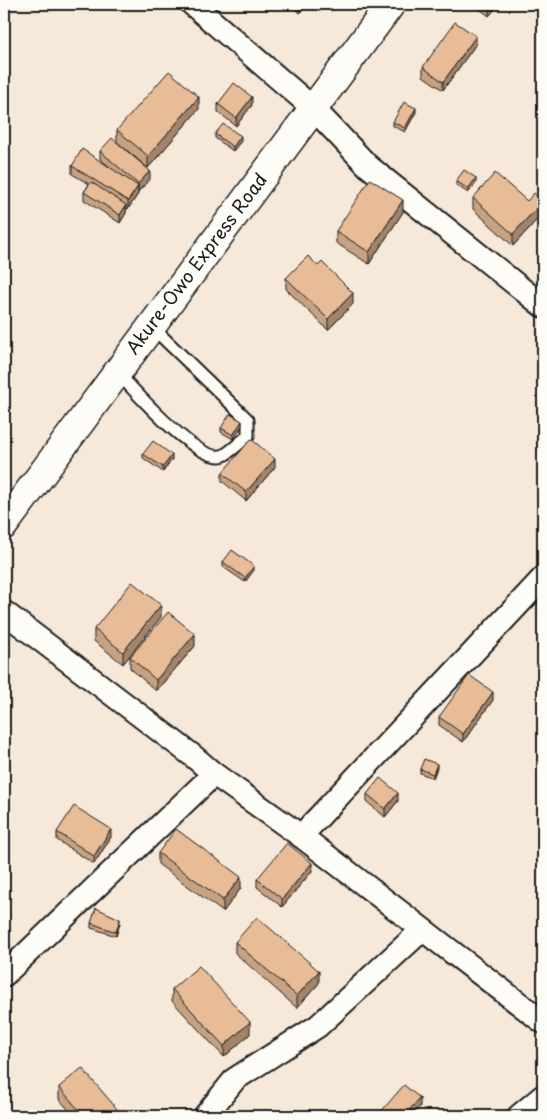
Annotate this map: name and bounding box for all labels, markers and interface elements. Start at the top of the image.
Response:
street label: Akure-Owo Express Road [119,167,273,359]

